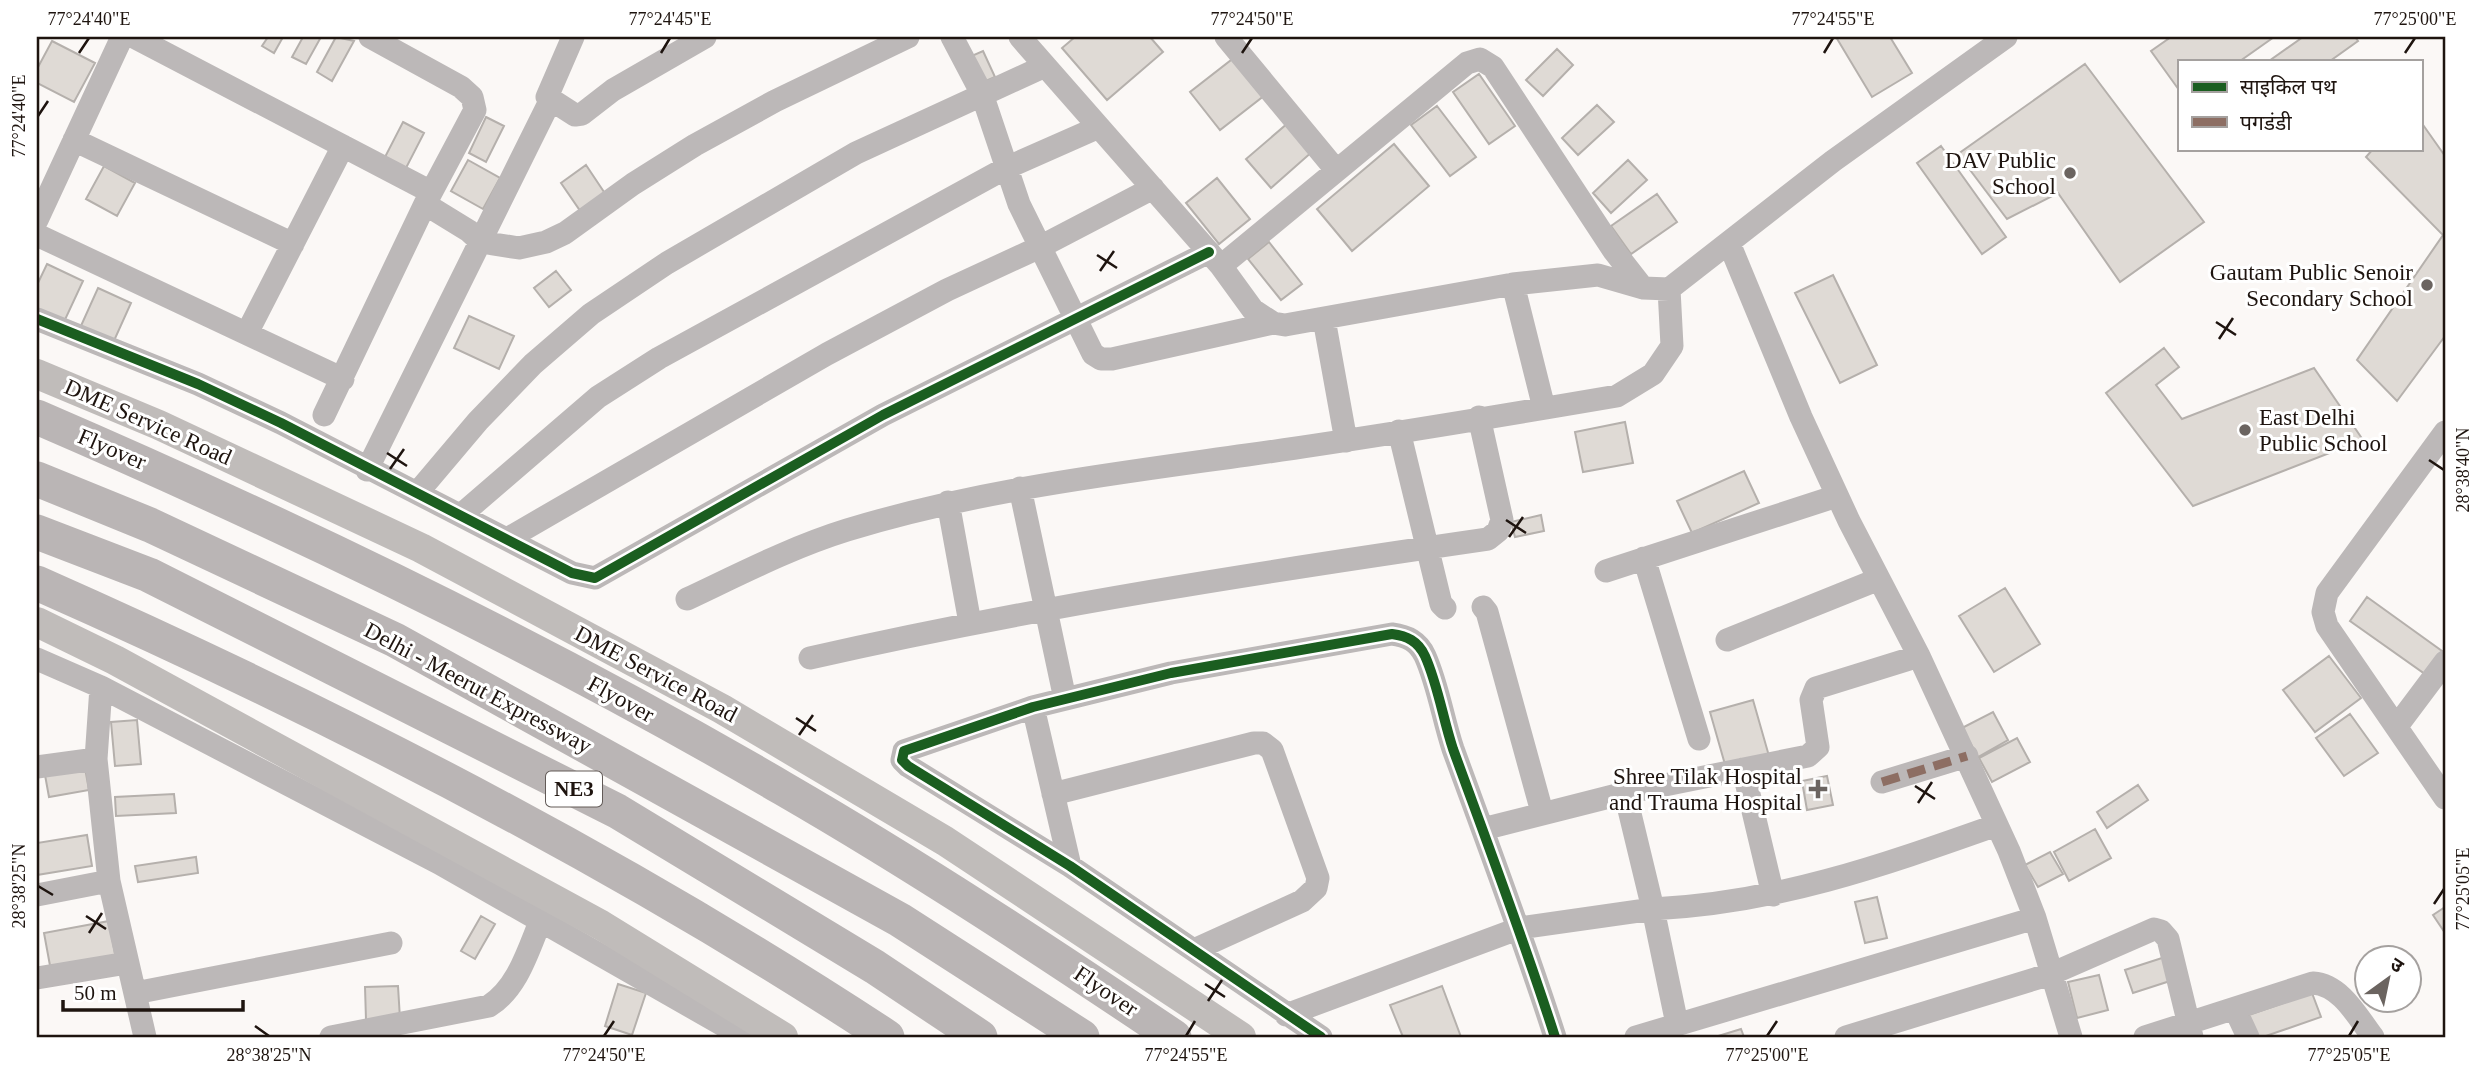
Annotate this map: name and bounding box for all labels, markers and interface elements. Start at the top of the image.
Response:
text: 77°24'40"E [48,9,130,29]
text: 77°24'45"E [629,9,711,29]
text: 77°24'50"E [1211,9,1293,29]
text: 77°24'55"E [1792,9,1874,29]
text: 77°25'00"E [2374,9,2456,29]
legend [2178,60,2422,150]
text: 77°24'40"E [9,75,29,157]
text: साइकिल पथ [2240,75,2337,99]
text: पगडंडी [2240,111,2292,135]
place label: DAV Public School [1945,148,2056,199]
marker: DAV Public School [2062,165,2078,181]
place label: Gautam Public Senoir Secondary School [2210,260,2413,311]
marker: Gautam Public Senoir Secondary School [2419,277,2435,293]
street label: DME Service Road [61,374,236,470]
place label: East Delhi Public School [2259,405,2387,456]
marker: East Delhi Public School [2237,422,2253,438]
street label: Flyover [74,424,150,475]
text: 28°38'40"N [2453,428,2473,512]
street label: Delhi - Meerut Expressway [360,617,596,759]
street label: DME Service Road [571,621,742,728]
street label: Flyover [584,671,659,727]
place label: Shree Tilak Hospital and Trauma Hospital [1609,764,1802,815]
road number: NE3 [546,772,602,806]
marker: Shree Tilak Hospital and Trauma Hospital [1808,779,1828,799]
text: 28°38'25"N [9,844,29,928]
text: 77°25'05"E [2453,848,2473,930]
north arrow [2352,944,2422,1014]
text: उ [2387,953,2408,977]
street label: Flyover [1069,961,1143,1022]
scale bar [63,969,243,1013]
text: 50 m [74,981,117,1005]
text: 28°38'25"N [227,1045,311,1065]
text: 77°24'50"E [563,1045,645,1065]
text: 77°24'55"E [1145,1045,1227,1065]
text: 77°25'00"E [1726,1045,1808,1065]
text: 77°25'05"E [2308,1045,2390,1065]

